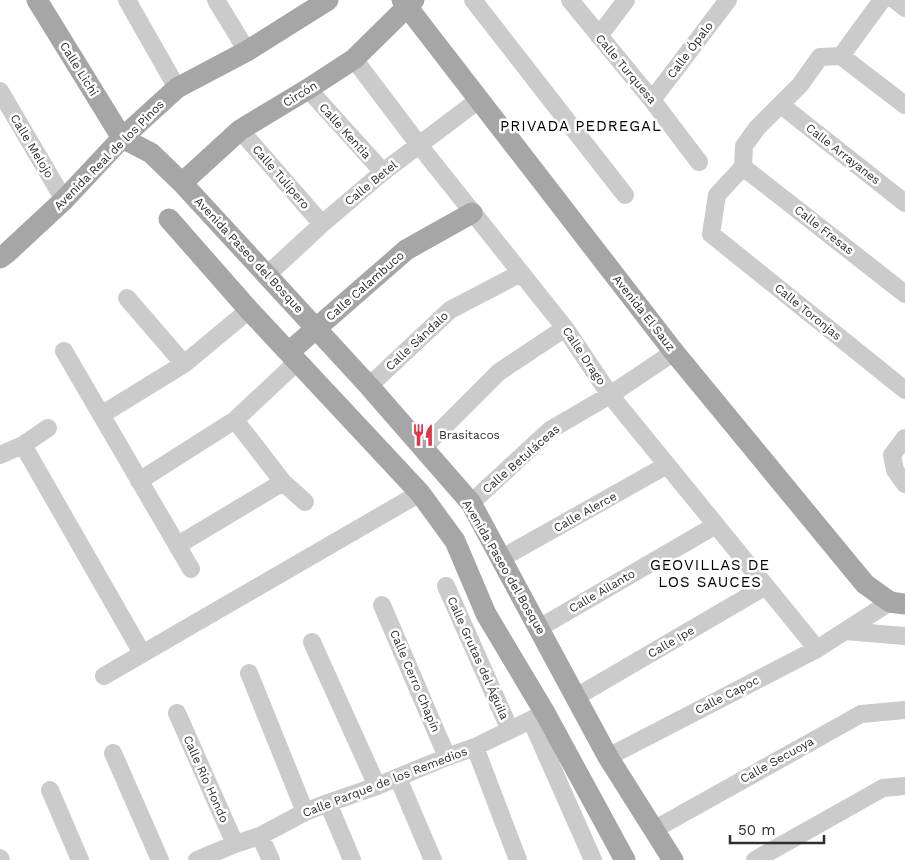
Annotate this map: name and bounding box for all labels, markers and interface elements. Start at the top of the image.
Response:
street label: Calle Ópalo [664,19,716,81]
street label: Calle Turquesa [593,31,659,107]
street label: Calle Lichi [57,39,101,99]
street label: Circón [280,78,320,110]
street label: Avenida Real de los Pinos [51,97,167,213]
street label: Calle Kentia [316,100,374,162]
street label: Calle Melojo [8,112,56,180]
district label: PRIVADA PEDREGAL [500,117,662,135]
street label: Calle Arrayanes [803,121,883,187]
street label: Calle Tulipero [249,142,313,212]
street label: Calle Betel [342,157,400,208]
street label: Avenida Paseo del Bosque [192,194,306,316]
street label: Calle Fresas [792,203,856,257]
street label: Calle Calambuco [323,248,407,324]
street label: Avenida El Sauz [610,272,678,354]
street label: Calle Toronjas [772,281,844,343]
street label: Calle Sándalo [383,308,451,374]
street label: Calle Drago [559,324,609,388]
restaurant icon: Brasitacos [410,422,436,448]
street label: Calle Betuláceas [480,422,562,496]
place label: Brasitacos [439,428,500,442]
street label: Calle Alerce [551,489,619,535]
street label: Avenida Paseo del Bosque [460,497,548,637]
district label: GEOVILLAS DE LOS SAUCES [650,556,770,591]
street label: Calle Ailanto [566,566,638,616]
street label: Calle Grutas del Águila [444,594,512,722]
street label: Calle Ipe [645,623,697,661]
street label: Calle Cerro Chapín [387,628,443,734]
street label: Calle Capoc [693,673,762,717]
street label: Calle Río Hondo [181,733,231,825]
street label: Calle Secuoya [738,734,816,786]
street label: Calle Parque de los Remedios [301,744,469,820]
scale bar [730,812,824,844]
text: 50 m [738,821,775,839]

